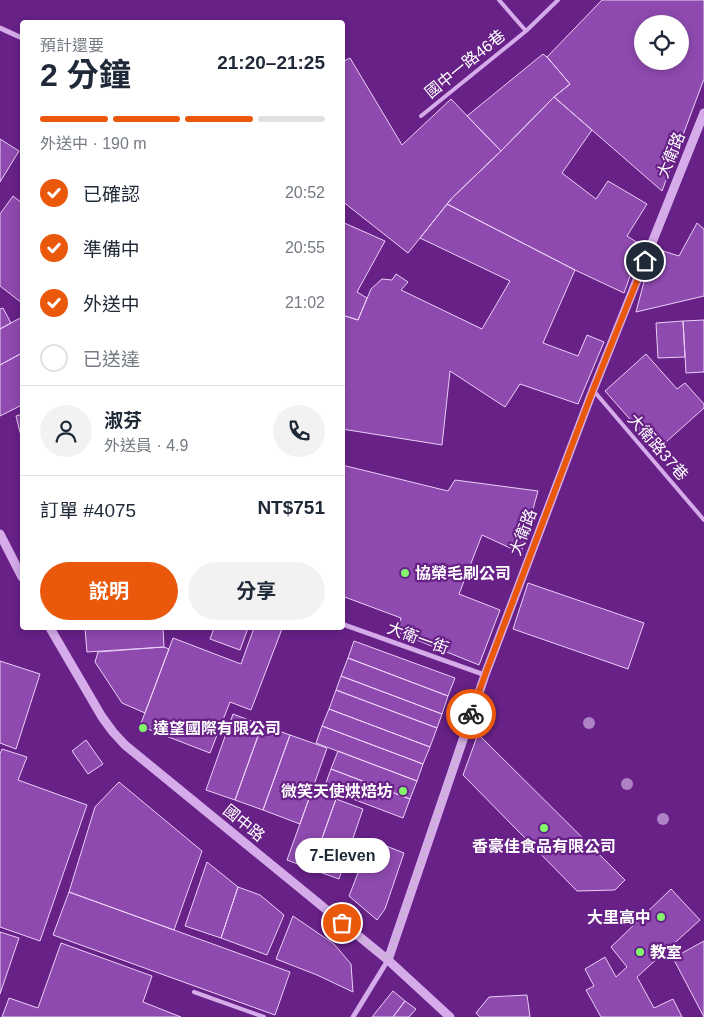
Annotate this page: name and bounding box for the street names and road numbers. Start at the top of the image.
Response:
street label: 國中一路46巷 [422,27,508,101]
street label: 大衛路 [654,130,688,180]
street label: 大衛路37巷 [625,411,691,483]
street label: 大衛路 [506,507,540,557]
street label: 大衛一街 [385,619,451,657]
street label: 國中路 [220,801,268,845]

